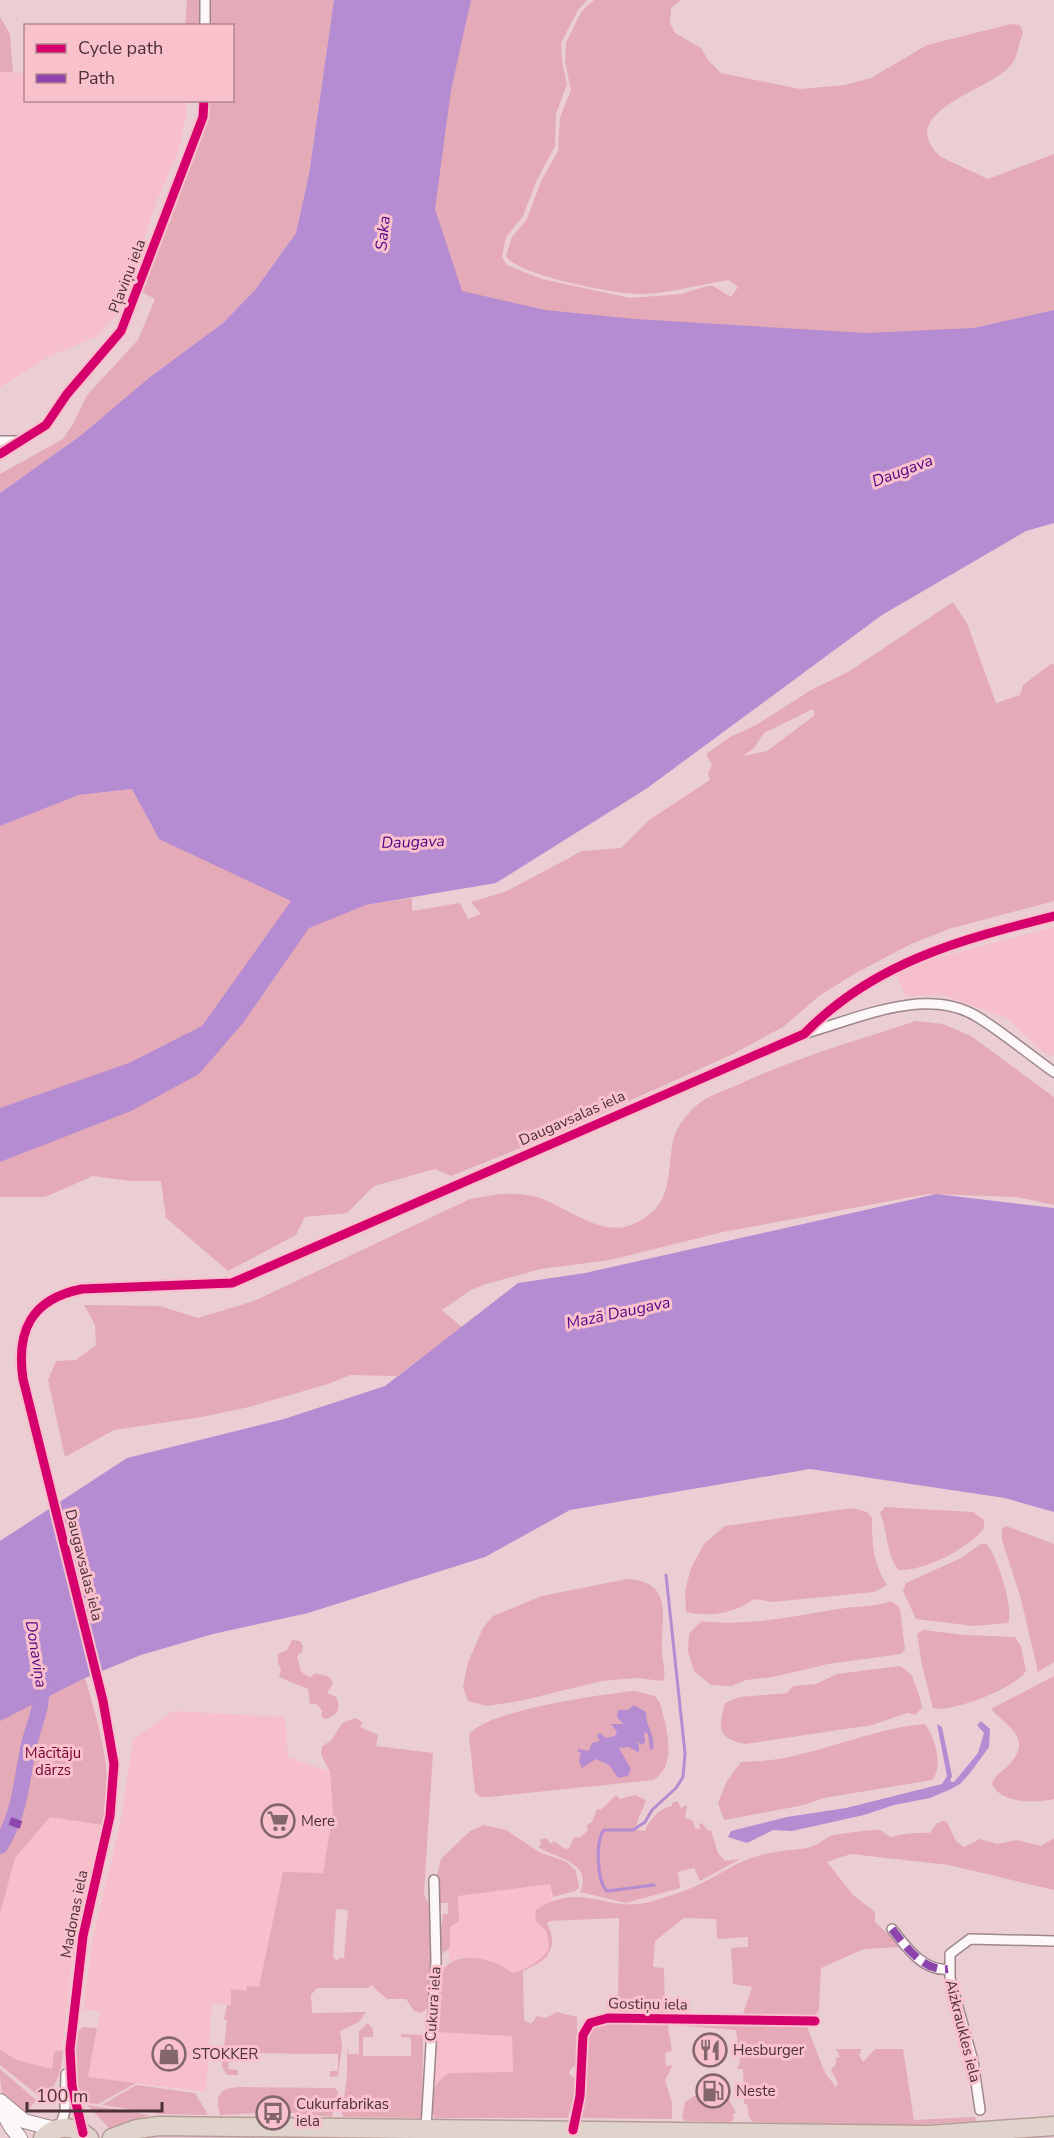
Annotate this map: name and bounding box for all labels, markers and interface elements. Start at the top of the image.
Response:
legend [24,24,234,102]
text: Cycle path [78,36,163,60]
text: Path [78,66,115,90]
water label: Saka [370,215,396,252]
street label: Pļaviņu iela [104,236,150,316]
water label: Daugava [869,449,936,493]
water label: Daugava [381,830,445,854]
street label: Daugavsalas iela [516,1086,628,1150]
water label: Mazā Daugava [564,1291,672,1335]
street label: Daugavsalas iela [60,1507,108,1623]
water label: Donaviņa [20,1619,52,1689]
park label: Mācītāju dārzs [25,1743,81,1780]
supermarket icon: Mere [260,1803,296,1839]
place label: Mere [301,1811,335,1831]
street label: Madonas iela [56,1868,92,1960]
street label: Cukura iela [420,1966,446,2042]
street label: Aizkraukles iela [941,1977,985,2085]
street label: Gostiņu iela [608,1993,688,2015]
restaurant icon: Hesburger [692,2032,728,2068]
shop icon: STOKKER [151,2036,187,2072]
place label: Hesburger [733,2040,805,2060]
place label: STOKKER [192,2044,258,2064]
fuel station icon: Neste [695,2073,731,2109]
scale bar [27,2075,162,2113]
place label: Neste [736,2081,775,2101]
text: 100 m [36,2084,88,2108]
place label: Cukurfabrikas iela [296,2094,389,2131]
bus stop icon: Cukurfabrikas iela [255,2095,291,2131]

